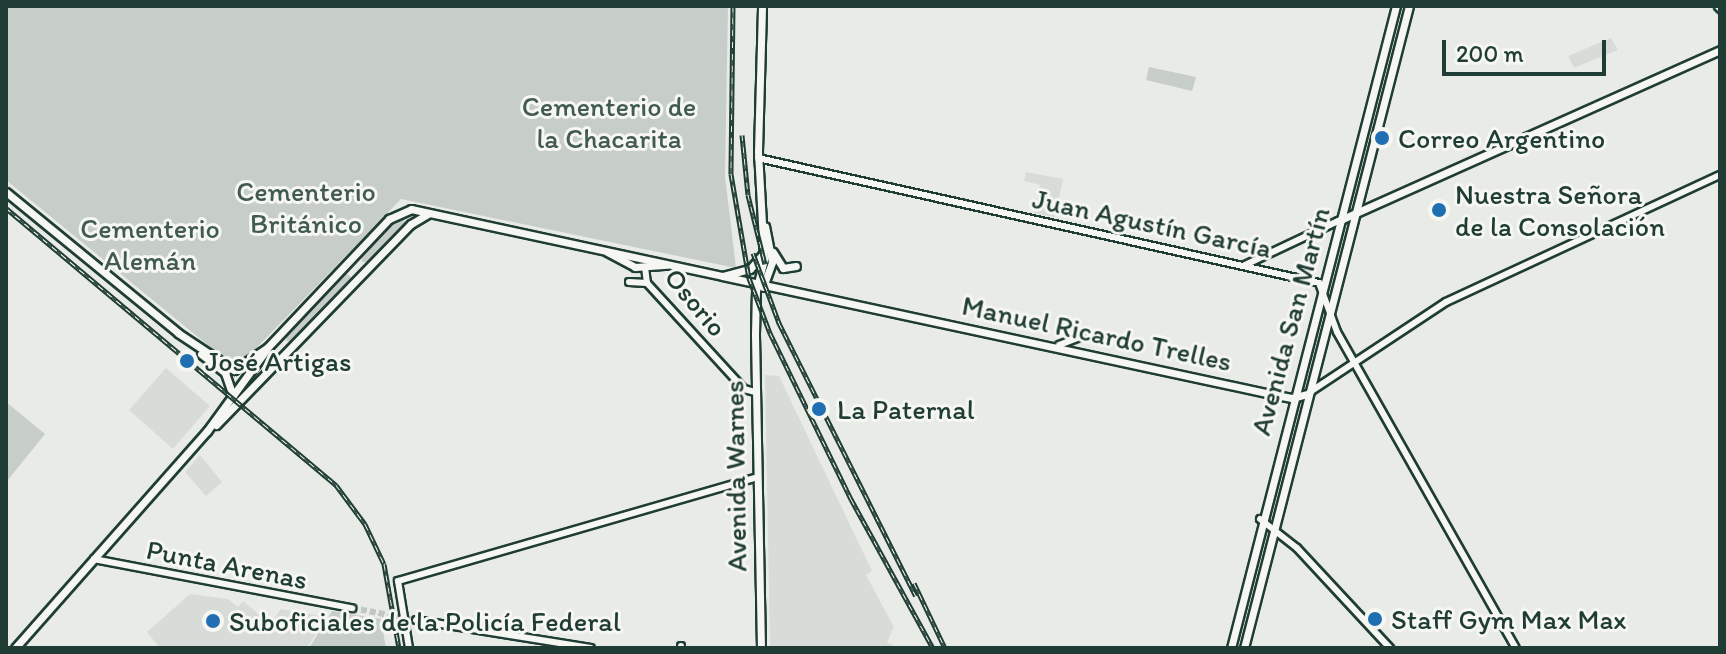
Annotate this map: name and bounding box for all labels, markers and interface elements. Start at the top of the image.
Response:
scale bar [1446,24,1610,74]
text: 200 m [1456,39,1524,68]
park label: Cementerio de la Chacarita [522,89,696,155]
place label: Correo Argentino [1398,121,1605,155]
marker: Correo Argentino [1373,129,1391,147]
park label: Cementerio Británico [236,174,376,240]
place label: Nuestra Señora de la Consolación [1455,177,1666,243]
street label: Juan Agustín García [1029,181,1275,265]
marker: Nuestra Señora de la Consolación [1430,201,1448,219]
street label: Avenida San Martín [1243,203,1337,439]
park label: Cementerio Alemán [80,211,220,277]
street label: Osorio [658,261,734,343]
street label: Manuel Ricardo Trelles [960,288,1234,378]
place label: José Artigas [205,344,352,378]
marker: José Artigas [176,350,198,372]
street label: Avenida Warnes [717,380,753,572]
place label: La Paternal [837,392,974,426]
marker: La Paternal [808,398,830,420]
street label: Punta Arenas [145,532,309,596]
place label: Staff Gym Max Max [1391,602,1627,636]
place label: Suboficiales de la Policía Federal [229,604,619,638]
marker: Staff Gym Max Max [1366,610,1384,628]
marker: Suboficiales de la Policía Federal [204,612,222,630]

